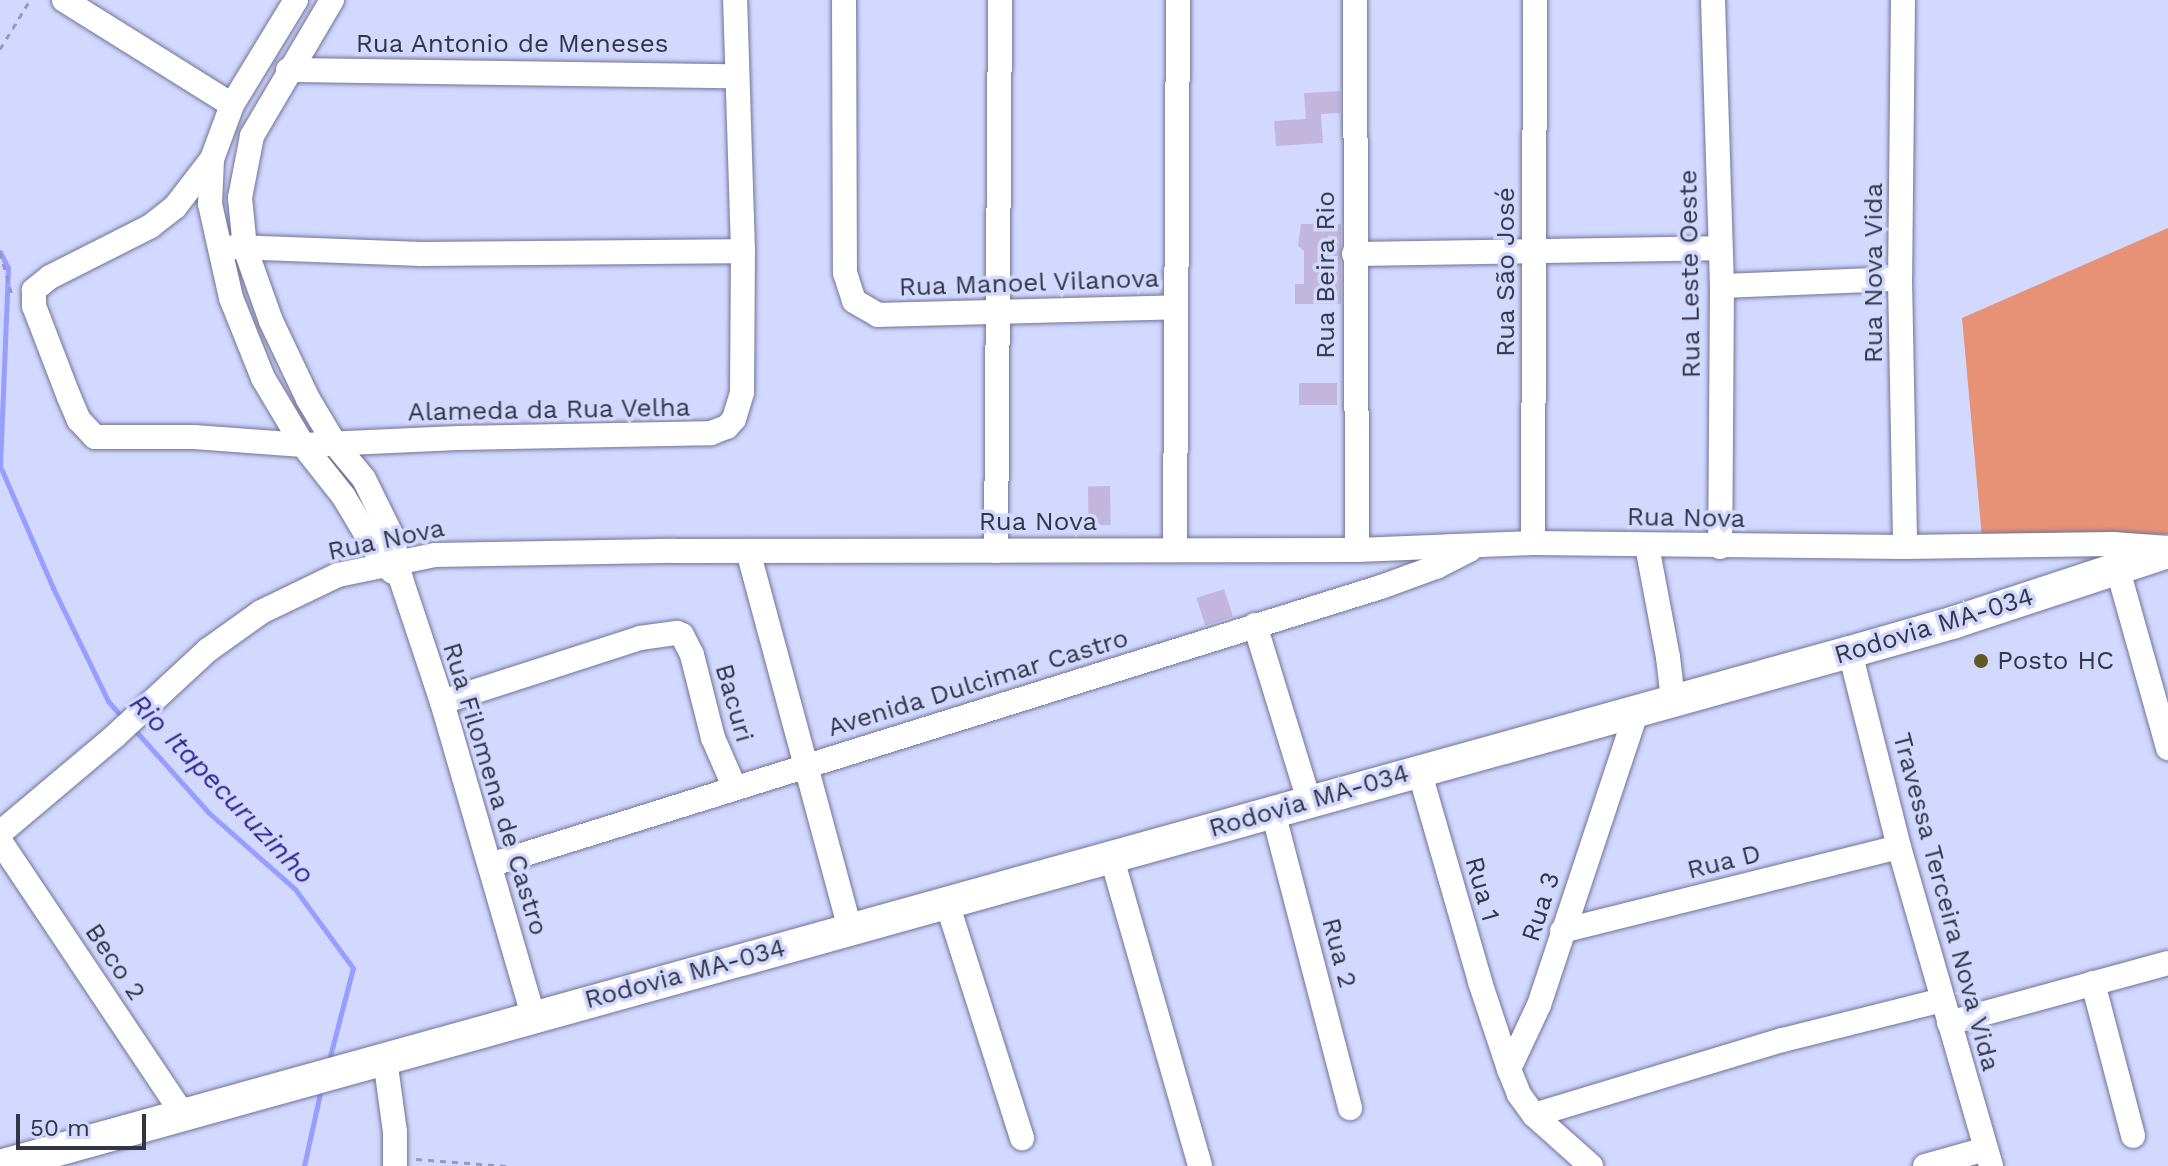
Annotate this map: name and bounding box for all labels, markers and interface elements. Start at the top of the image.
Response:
street label: Rua Antonio de Meneses [355,28,669,60]
street label: Rua Leste Oeste [1673,169,1707,379]
street label: Rua Nova Vida [1858,182,1890,364]
street label: Rua São José [1490,186,1522,358]
street label: Rua Beira Rio [1310,190,1342,360]
street label: Rua Manoel Vilanova [897,263,1161,303]
street label: Alameda da Rua Velha [406,392,692,428]
street label: Rua Nova [1626,501,1746,535]
street label: Rua Nova [978,506,1098,538]
street label: Rua Nova [325,512,447,568]
street label: Rodovia MA-034 [1830,581,2038,671]
street label: Avenida Dulcimar Castro [823,622,1133,744]
street label: Rua Filomena de Castro [435,638,555,940]
place label: Posto HC [1997,645,2114,677]
marker: Posto HC [1972,652,1990,670]
street label: Bacuri [708,660,760,746]
water label: Rio Itapecuruzinho [122,687,322,891]
street label: Travessa Terceira Nova Vida [1885,728,2007,1076]
street label: Rodovia MA-034 [1205,757,1413,845]
street label: Rua D [1684,838,1764,886]
street label: Rua 1 [1458,853,1506,925]
street label: Rua 3 [1515,868,1567,946]
street label: Rua 2 [1315,914,1363,992]
street label: Beco 2 [78,918,152,1006]
street label: Rodovia MA-034 [581,932,789,1016]
scale bar [20,1098,150,1148]
text: 50 m [30,1114,90,1142]

